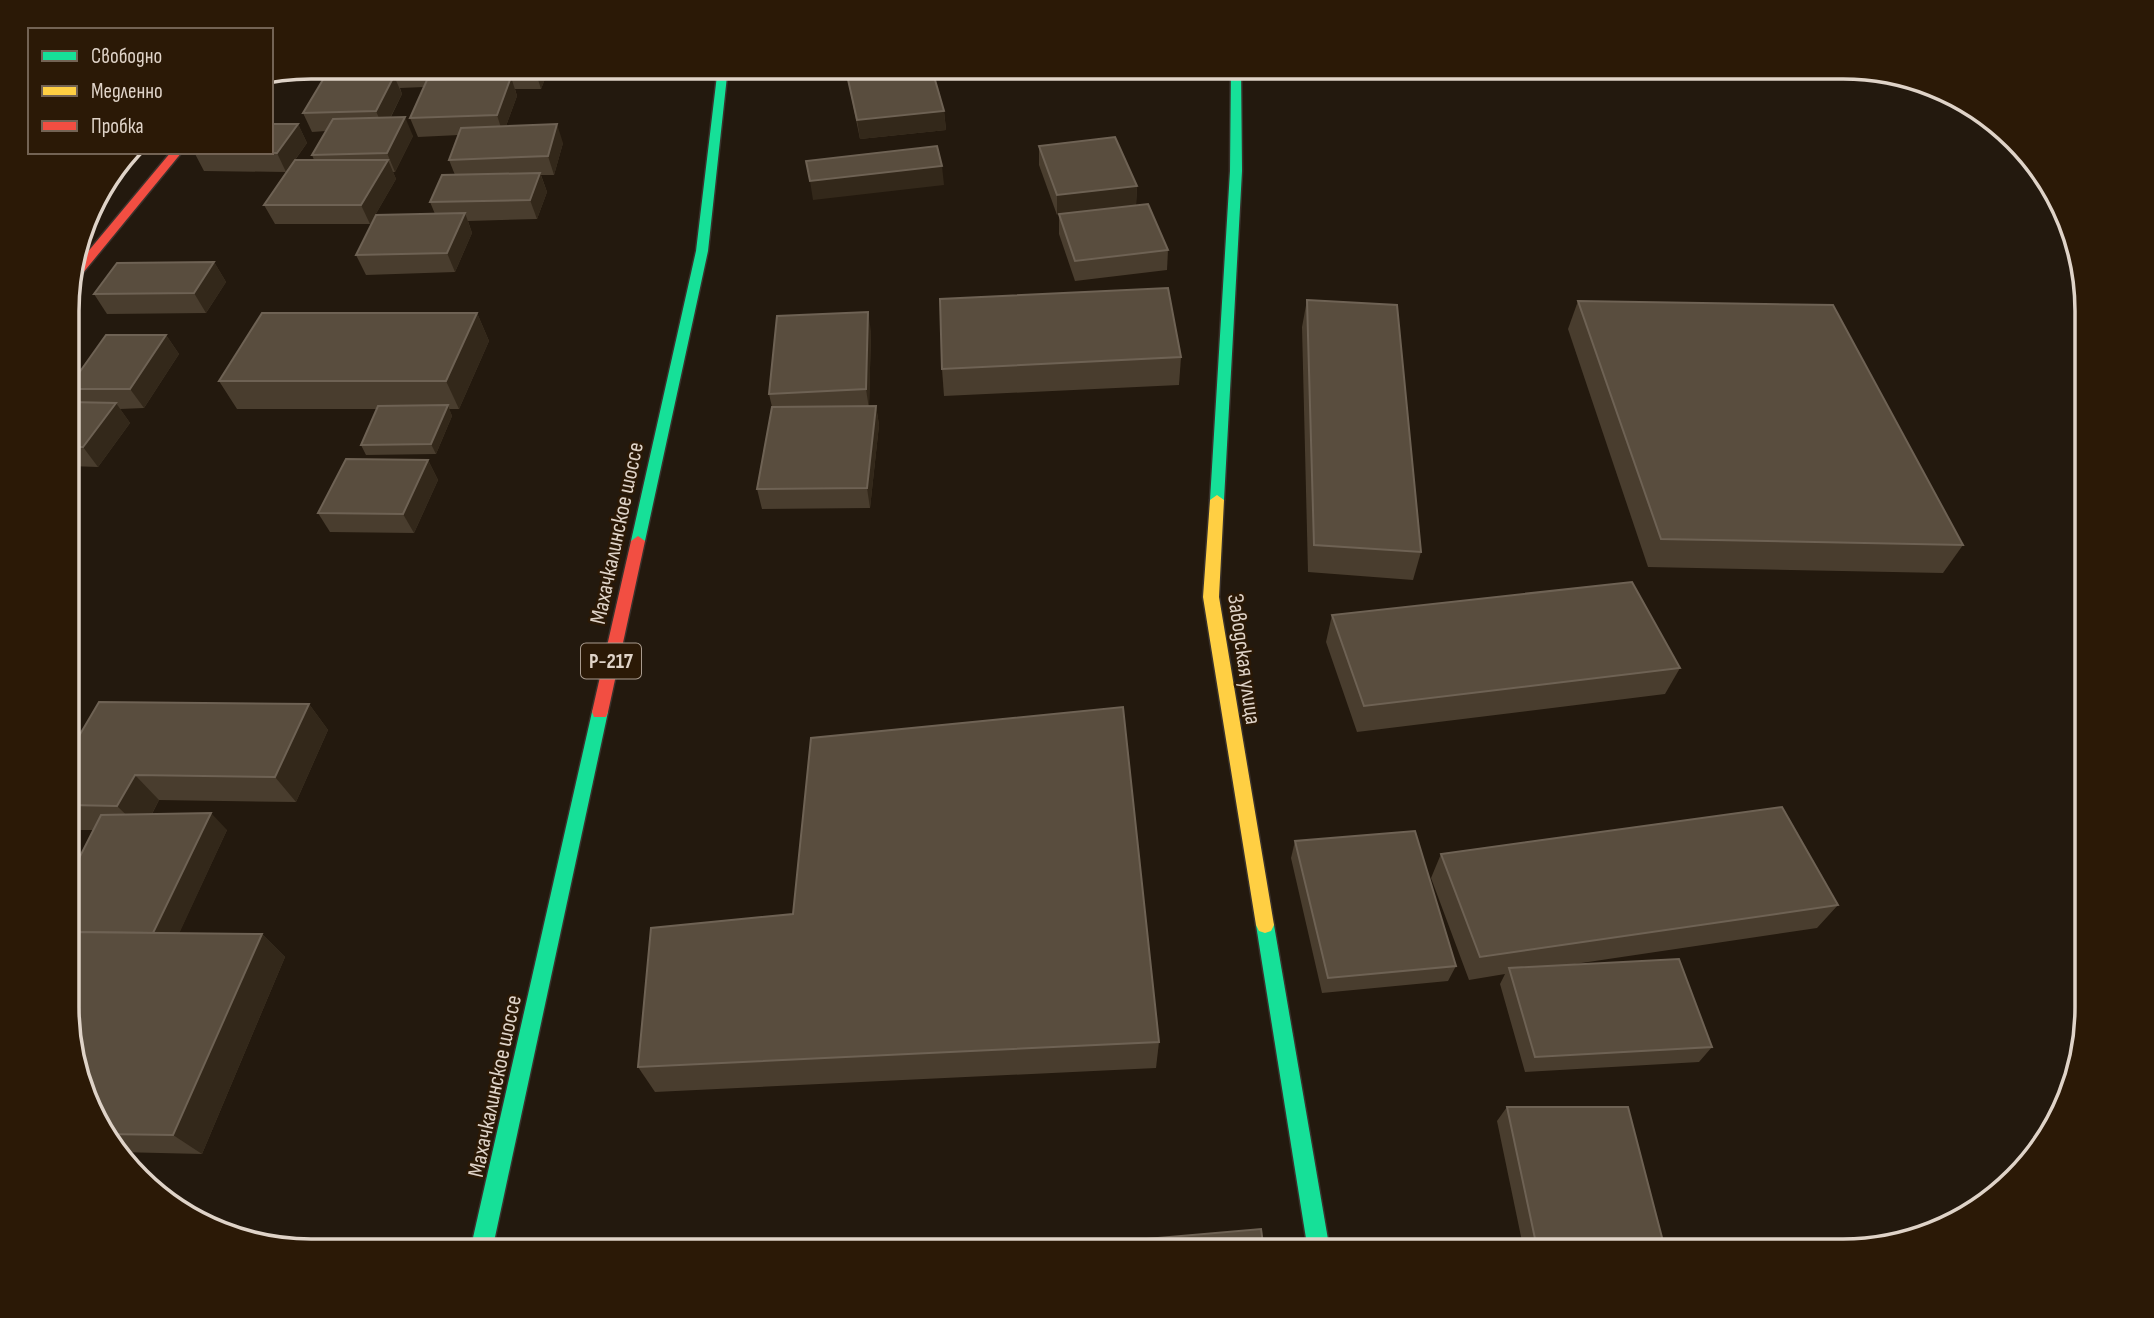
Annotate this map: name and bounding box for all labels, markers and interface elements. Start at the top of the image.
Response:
legend [28,28,273,154]
text: Свободно [91,44,162,69]
text: Медленно [91,79,163,104]
text: Пробка [91,114,144,139]
street label: Махачкалинское шоссе [584,440,650,627]
street label: Заводская улица [1221,592,1267,726]
road number: Р-217 [581,644,641,678]
street label: Махачкалинское шоссе [462,993,528,1180]

